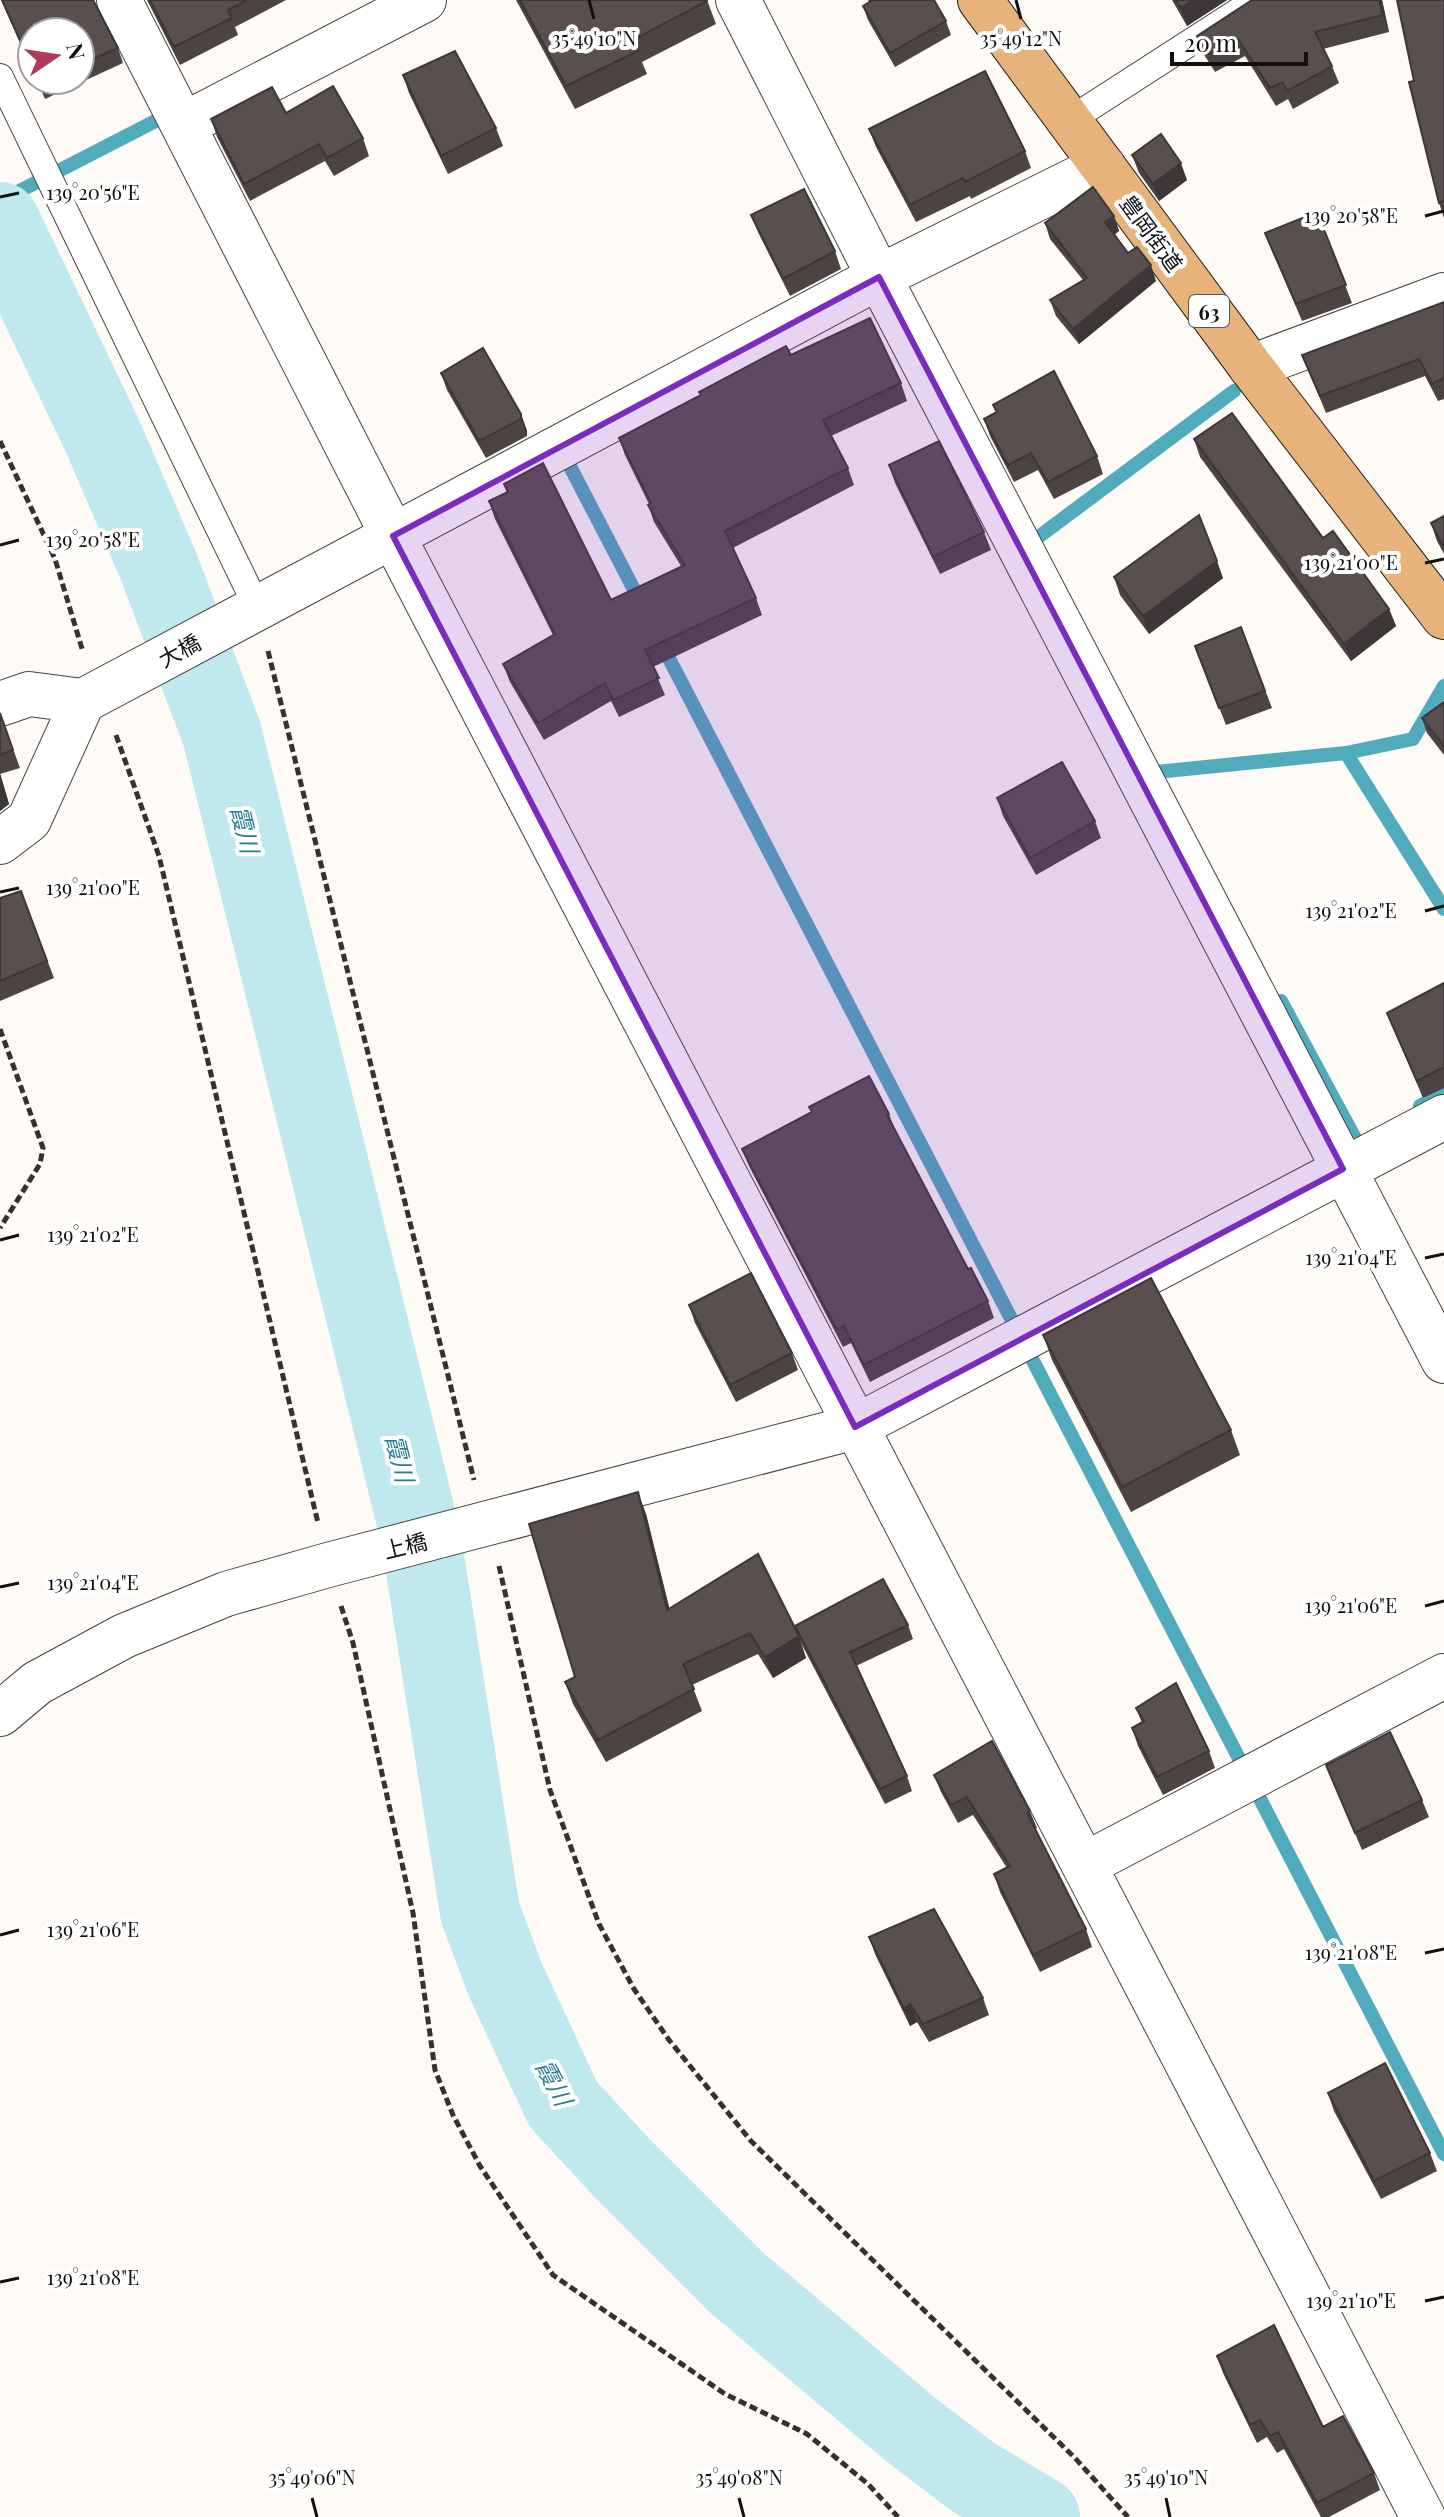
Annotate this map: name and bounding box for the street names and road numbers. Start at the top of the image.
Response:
street label: 豊岡街道 [1114,189,1190,277]
road number: 63 [1189,295,1229,327]
street label: 大橋 [153,626,205,674]
street label: 上橋 [380,1525,430,1565]

